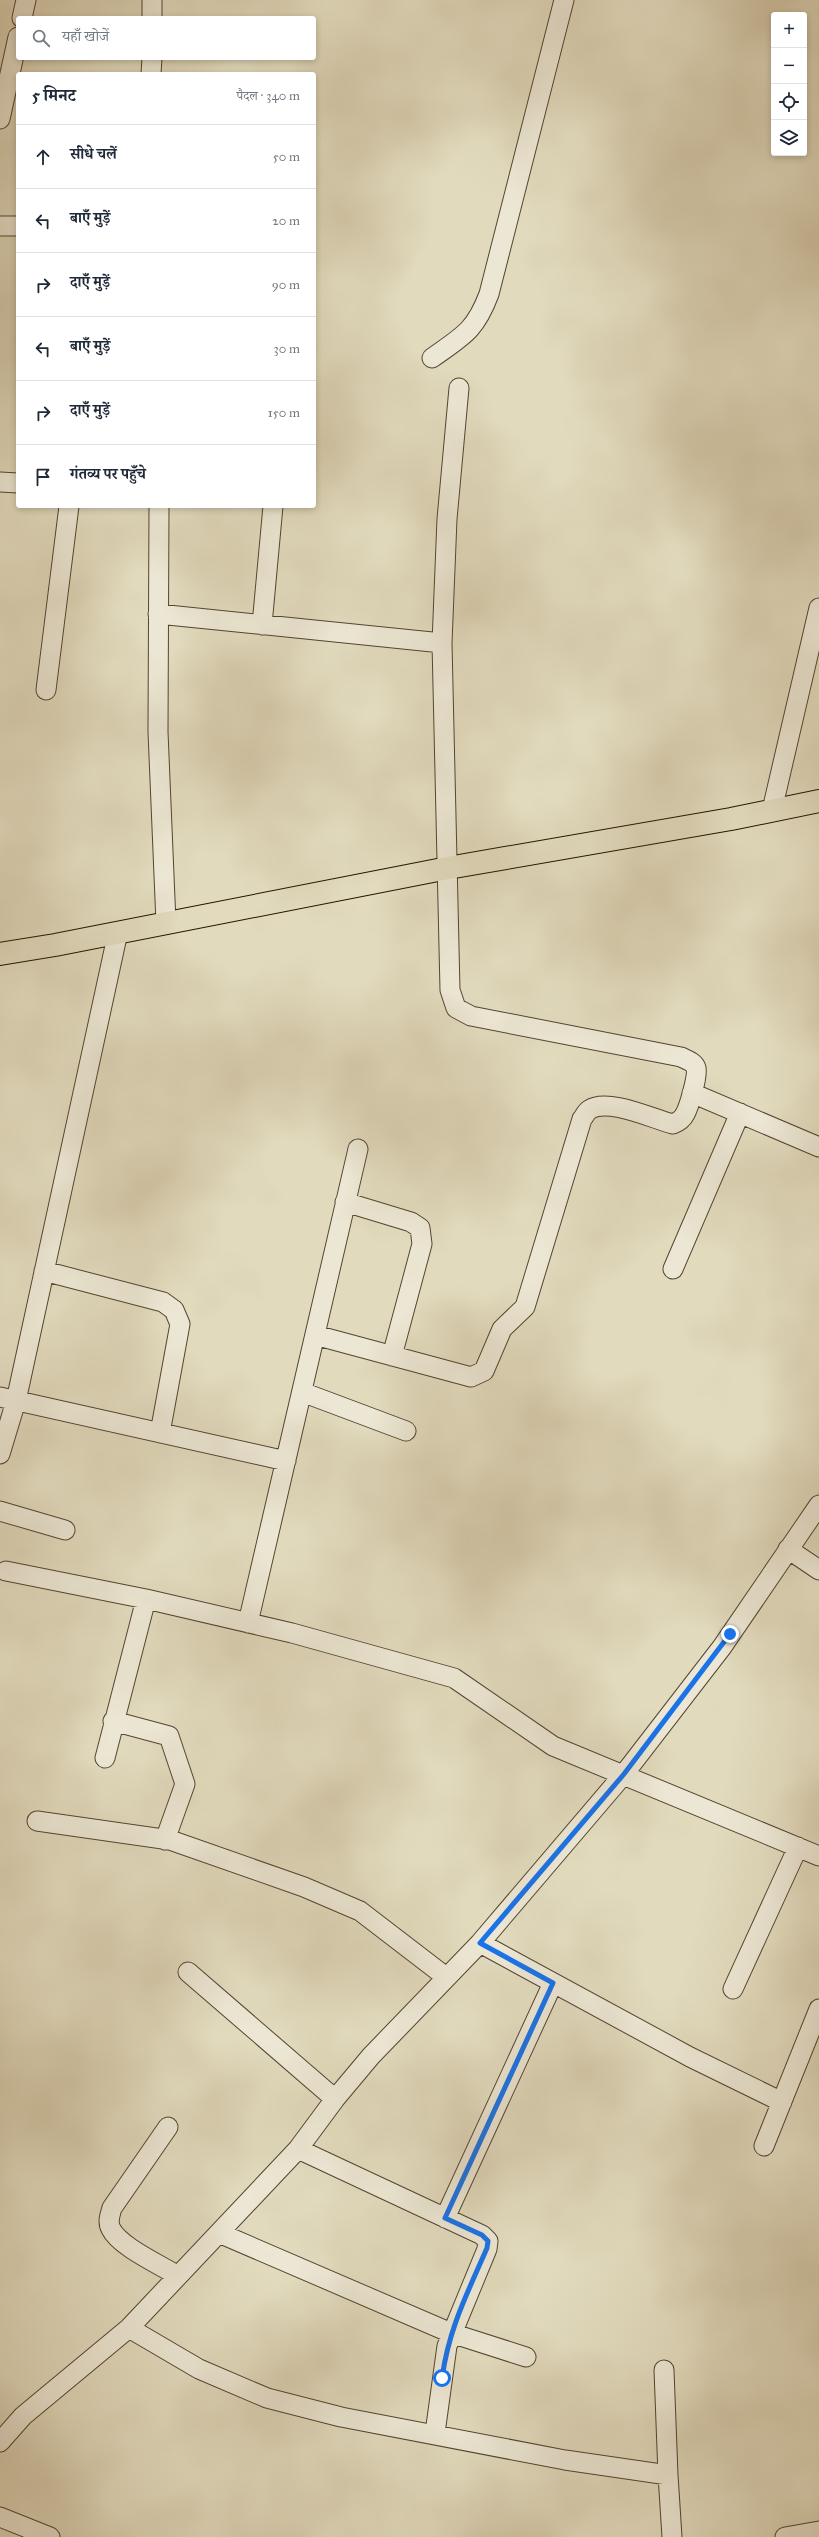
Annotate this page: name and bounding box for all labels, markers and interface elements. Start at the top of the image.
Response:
map controls [771,12,807,156]
button: + [771,12,807,48]
search box [16,16,316,60]
icon: search [30,27,52,49]
text: यहाँ खोजें [62,27,109,45]
button: − [771,48,807,84]
button: locate [771,84,807,120]
text: 5 मिनट [32,85,76,106]
text: पैदल · 340 m [237,88,300,104]
button: layers [771,120,807,156]
text: सीधे चलें [70,145,117,163]
icon: ahead [32,146,54,168]
text: 50 m [273,149,300,165]
text: बाएँ मुड़ें [70,209,110,227]
icon: left [32,210,54,232]
text: 20 m [272,213,300,229]
text: दाएँ मुड़ें [70,273,110,291]
icon: right [32,274,54,296]
text: 90 m [272,277,300,293]
text: बाएँ मुड़ें [70,337,110,355]
icon: left [32,338,54,360]
text: 30 m [274,341,300,357]
text: दाएँ मुड़ें [70,401,110,419]
icon: right [32,402,54,424]
text: 150 m [268,405,300,421]
text: गंतव्य पर पहुँचे [70,465,146,483]
icon: arrive [32,466,54,488]
route end [721,1625,739,1643]
route start [433,2369,451,2387]

